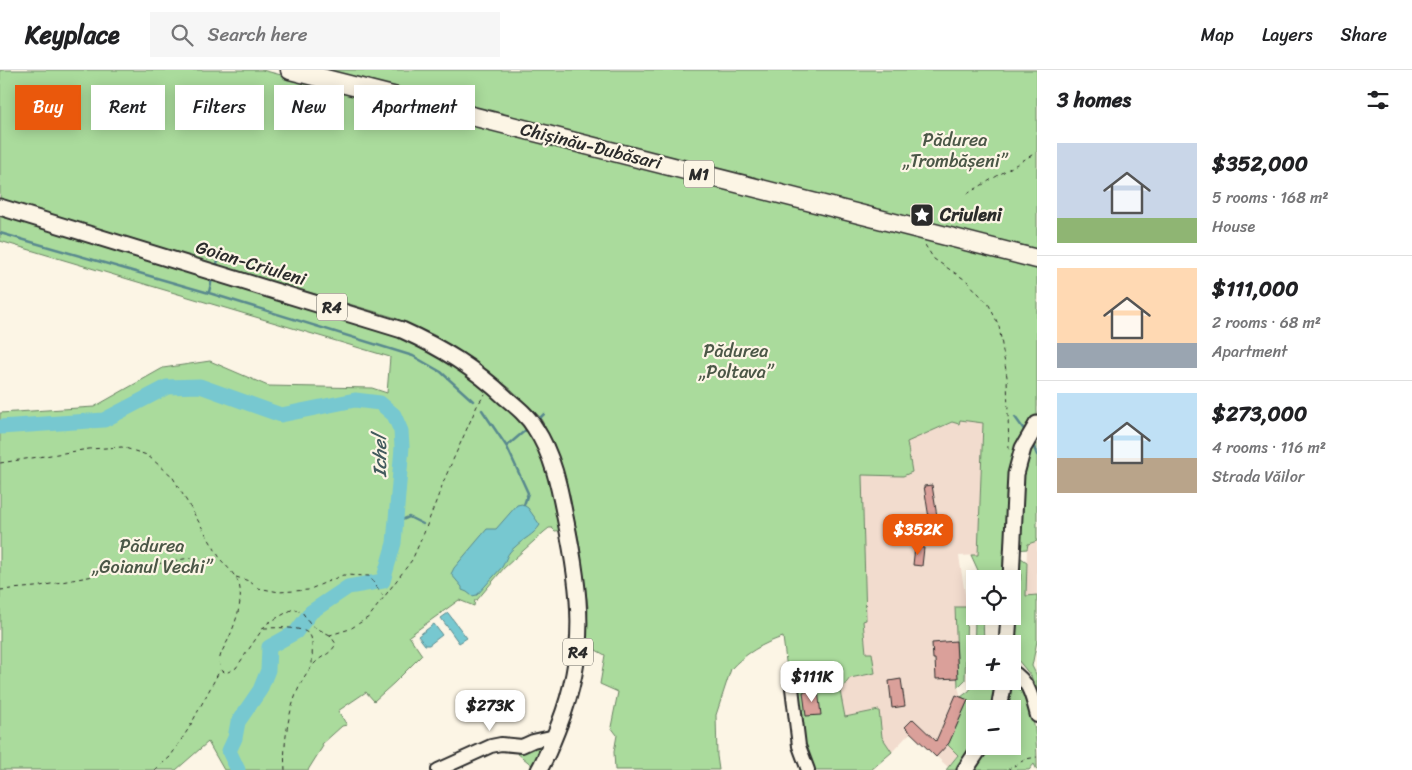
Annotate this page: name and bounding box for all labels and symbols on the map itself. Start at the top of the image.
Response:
street label: Chișinău-Dubăsari [517,113,666,179]
park label: Pădurea „Trombășeni” [902,124,1009,177]
road number: M1 [684,160,714,188]
place label: Criuleni [939,199,1003,231]
place icon: Criuleni [909,202,935,228]
street label: Goian-Criuleni [192,231,311,295]
road number: R4 [317,293,347,320]
park label: Pădurea „Poltava” [698,335,775,388]
water label: Ichel [363,430,396,478]
pin: $352K [883,514,953,556]
park label: Pădurea „Goianul Vechi” [91,530,214,583]
road number: R4 [563,638,593,666]
pin: $111K [777,660,847,703]
pin: $273K [455,690,525,732]

